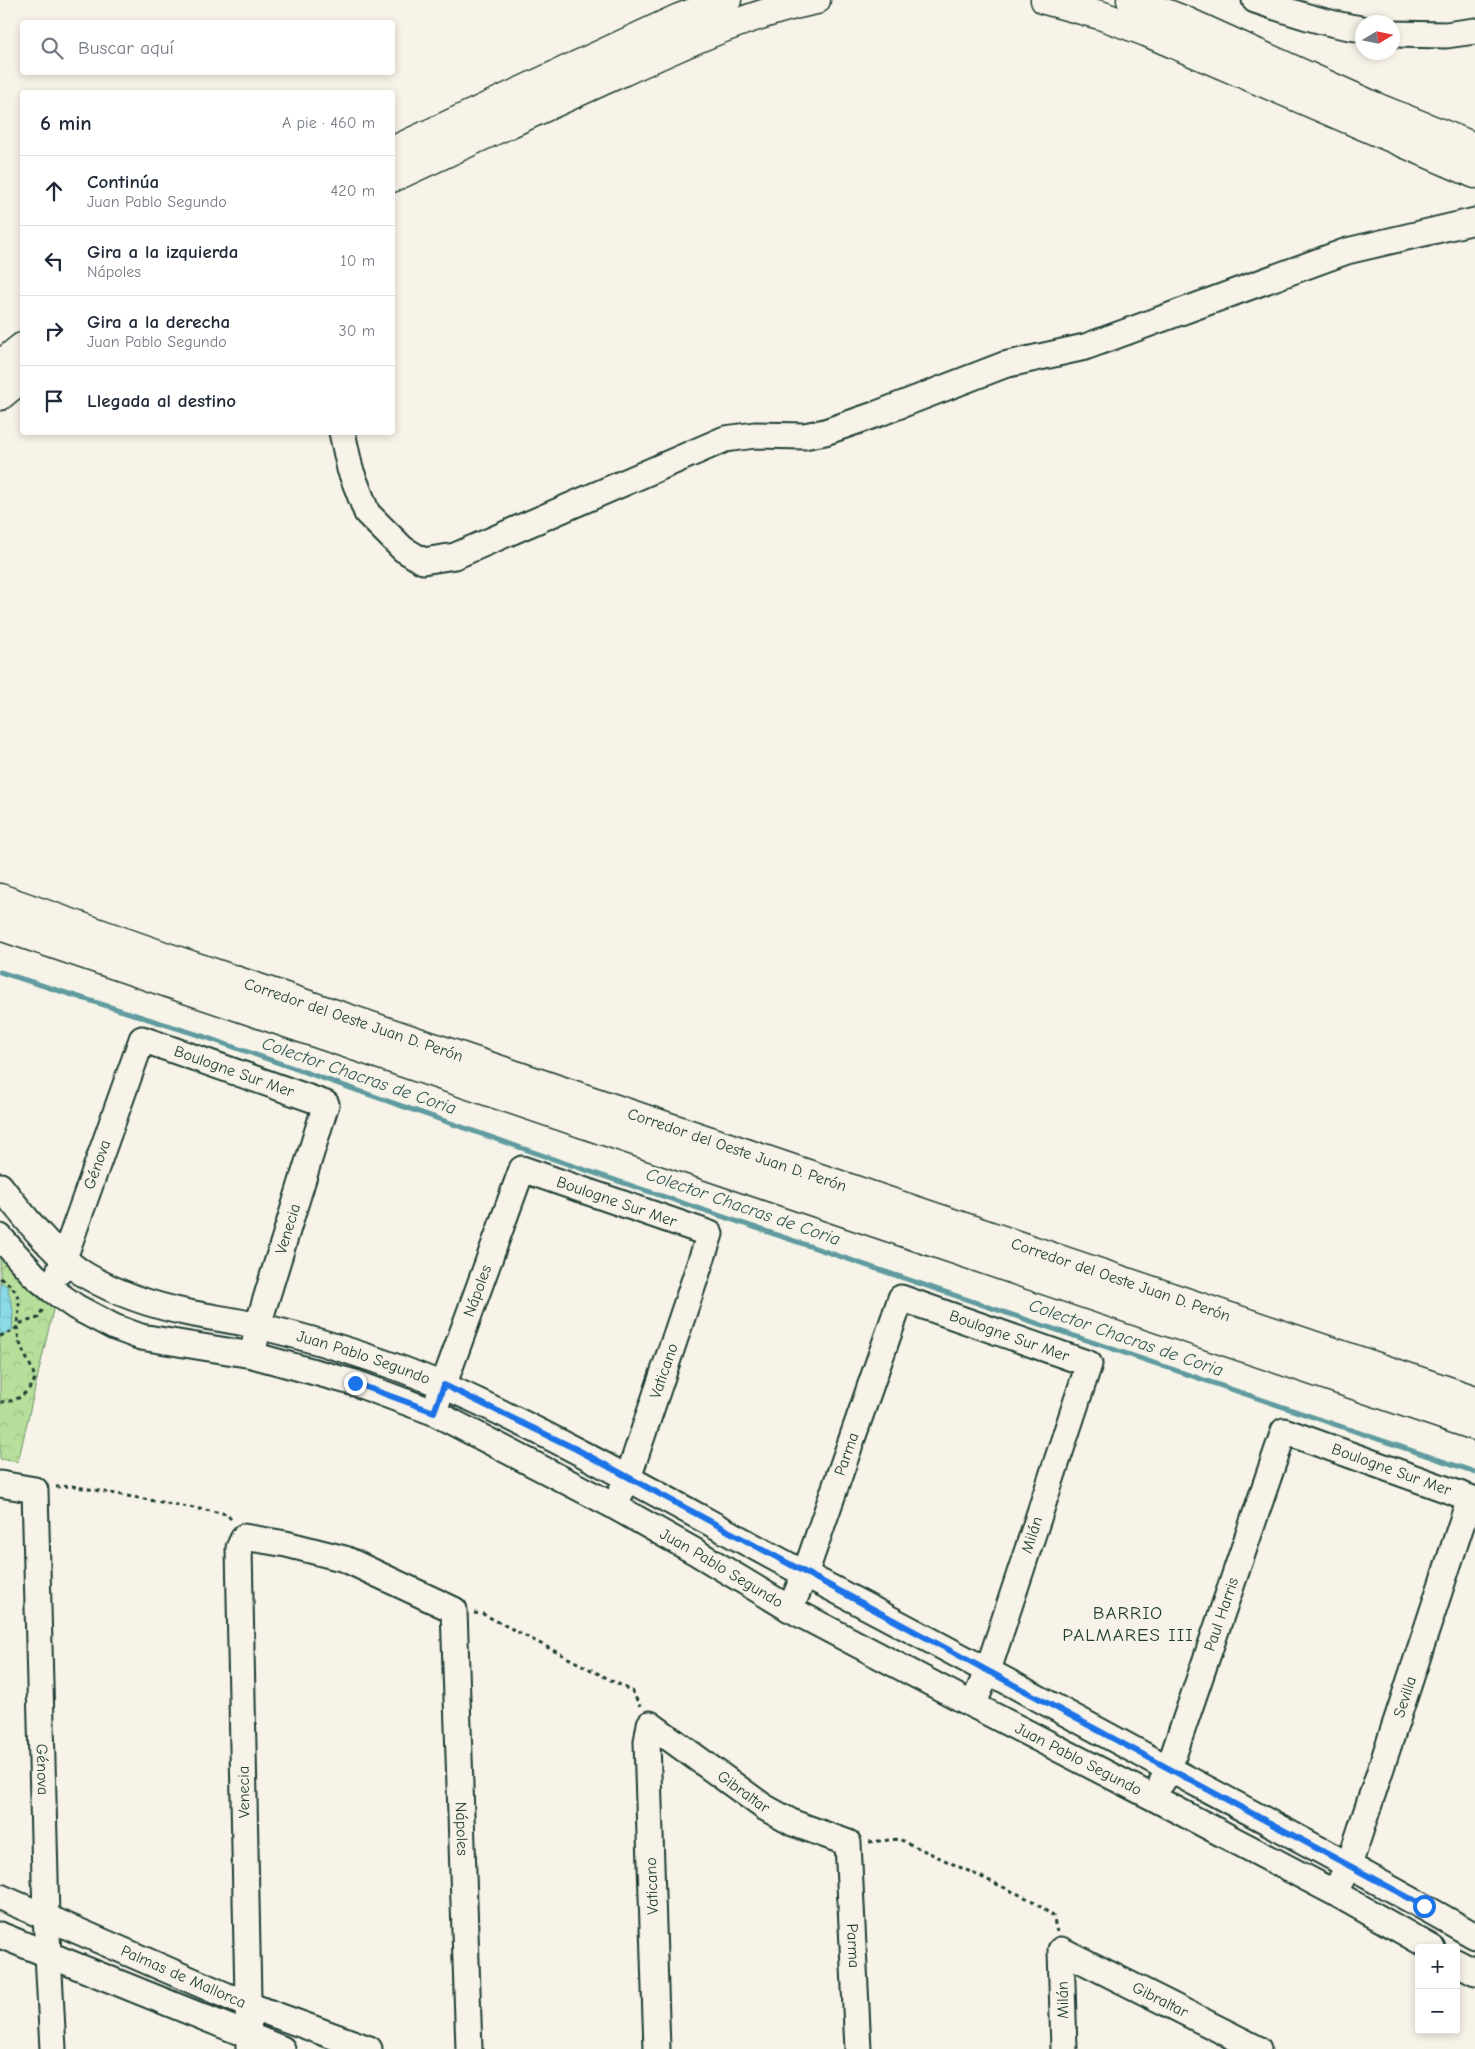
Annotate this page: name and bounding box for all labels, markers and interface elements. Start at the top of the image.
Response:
north arrow [1355,15,1400,60]
search box [20,20,395,75]
icon: search [38,34,66,62]
text: Buscar aquí [78,37,174,59]
text: 6 min [40,111,92,135]
text: A pie · 460 m [282,114,375,132]
text: Continúa [87,171,159,193]
icon: ahead [40,177,68,205]
text: 420 m [331,182,375,200]
text: Juan Pablo Segundo [87,193,227,211]
text: Gira a la izquierda [87,241,238,263]
icon: left [40,247,68,275]
text: 10 m [340,252,375,270]
text: Nápoles [87,263,141,281]
text: Gira a la derecha [87,311,230,333]
icon: right [40,317,68,345]
text: 30 m [339,322,375,340]
text: Juan Pablo Segundo [87,333,227,351]
icon: arrive [40,387,68,415]
text: Llegada al destino [87,390,236,412]
street label: Corredor del Oeste Juan D. Perón [242,975,465,1066]
water label: Colector Chacras de Coria [259,1033,459,1119]
street label: Boulogne Sur Mer [172,1042,297,1101]
street label: Corredor del Oeste Juan D. Perón [625,1105,849,1196]
street label: Génova [80,1137,114,1192]
water label: Colector Chacras de Coria [643,1164,843,1250]
street label: Boulogne Sur Mer [554,1173,680,1231]
street label: Venecia [272,1201,304,1257]
street label: Corredor del Oeste Juan D. Perón [1009,1235,1233,1325]
street label: Nápoles [460,1262,495,1319]
water label: Colector Chacras de Coria [1026,1295,1226,1381]
street label: Boulogne Sur Mer [947,1307,1072,1366]
street label: Juan Pablo Segundo [295,1327,433,1388]
street label: Vaticano [646,1341,682,1401]
route end [344,1372,367,1395]
street label: Parma [831,1430,862,1478]
street label: Boulogne Sur Mer [1329,1440,1454,1500]
street label: Milán [1018,1514,1046,1556]
street label: Juan Pablo Segundo [657,1525,786,1612]
street label: Paul Harris [1201,1575,1242,1653]
district label: BARRIO PALMARES III [1062,1602,1194,1646]
street label: Sevilla [1390,1674,1420,1720]
street label: Juan Pablo Segundo [1012,1719,1145,1799]
street label: Génova [33,1744,52,1795]
street label: Venecia [235,1766,253,1818]
street label: Gibraltar [714,1767,773,1817]
street label: Nápoles [452,1802,471,1857]
street label: Vaticano [642,1857,662,1915]
route start [1413,1895,1436,1918]
street label: Parma [843,1923,863,1968]
street label: Palmas de Mallorca [118,1942,249,2012]
map controls [1415,1944,1460,2034]
button: + [1415,1944,1460,1989]
street label: Gibraltar [1129,1978,1192,2022]
street label: Milán [1054,1981,1072,2019]
button: − [1415,1989,1460,2034]

